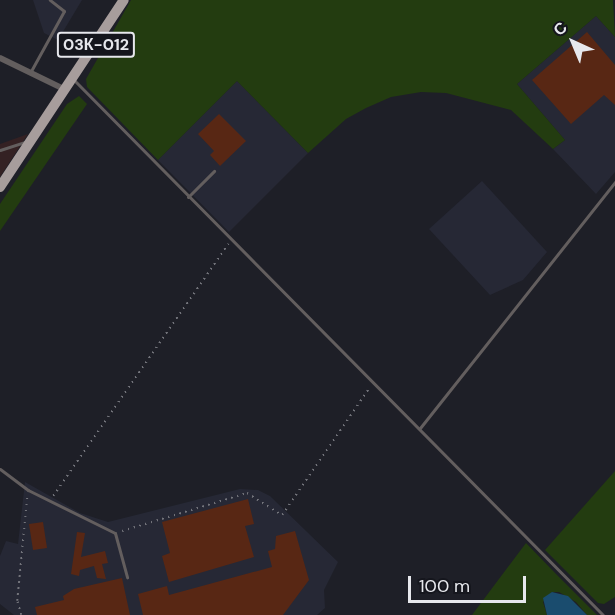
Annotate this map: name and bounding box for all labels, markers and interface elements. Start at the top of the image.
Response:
north arrow [543,12,603,72]
text: С [549,17,572,40]
road number: 03К-012 [56,32,136,58]
scale bar [411,564,530,602]
text: 100 m [419,574,470,598]

